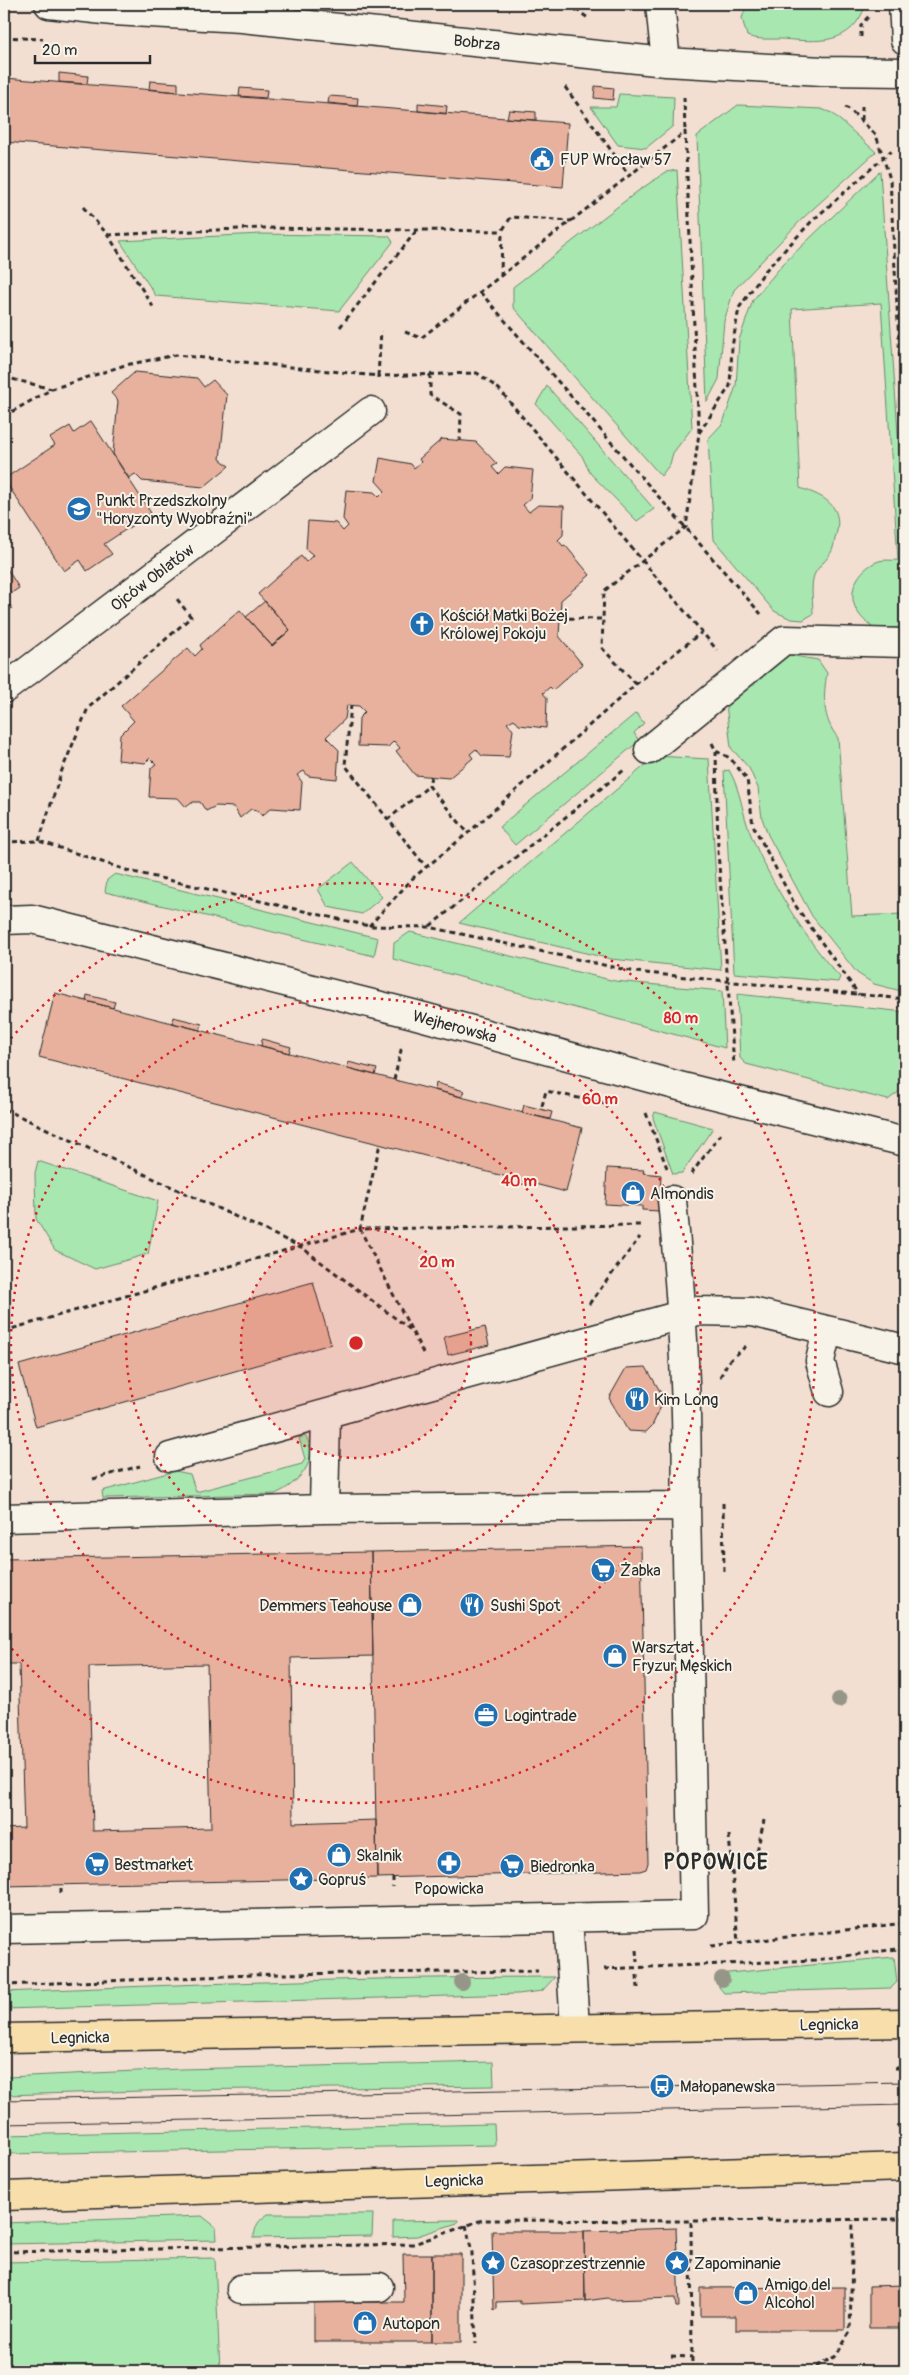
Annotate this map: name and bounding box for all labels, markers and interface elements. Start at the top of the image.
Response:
street label: Bobrza [452,31,501,55]
scale bar [35,32,150,64]
text: 20 m [42,41,77,60]
public building icon: FUP Wrocław 57 [529,146,555,172]
place label: FUP Wrocław 57 [560,150,672,170]
place label: Punkt Przedszkolny "Horyzonty Wyobraźni" [96,491,253,529]
school or university icon: Punkt Przedszkolny "Horyzonty Wyobraźni" [66,496,92,522]
street label: Ojców Oblatów [107,540,199,616]
place label: Kościół Matki Bożej Królowej Pokoju [440,606,568,644]
church icon: Kościół Matki Bożej Królowej Pokoju [409,611,435,637]
street label: Wejherowska [410,1006,499,1048]
text: 80 m [664,1009,698,1028]
text: 60 m [582,1090,618,1109]
text: 40 m [501,1172,537,1191]
shop icon: Almondis [620,1180,646,1206]
place label: Almondis [650,1184,714,1204]
text: 20 m [419,1253,455,1272]
centre of rings [347,1334,365,1352]
restaurant icon: Kim Long [624,1386,650,1412]
place label: Kim Long [654,1390,718,1410]
supermarket icon: Żabka [590,1557,616,1583]
place label: Żabka [620,1561,661,1581]
shop icon: Demmers Teahouse [397,1592,423,1618]
restaurant icon: Sushi Spot [459,1592,485,1618]
place label: Demmers Teahouse [259,1596,392,1616]
place label: Sushi Spot [490,1596,561,1616]
place label: Warsztat Fryzur Męskich [632,1638,732,1676]
shop icon: Warsztat Fryzur Męskich [602,1643,628,1669]
office icon: Logintrade [473,1702,499,1728]
place label: Logintrade [504,1706,577,1726]
shop icon: Skalnik [326,1842,352,1868]
place label: Skalnik [356,1846,402,1866]
district label: POPOWICE [663,1849,769,1876]
pharmacy icon: Popowicka [436,1850,462,1876]
supermarket icon: Bestmarket [84,1851,110,1877]
supermarket icon: Biedronka [499,1853,525,1879]
place label: Bestmarket [114,1855,193,1875]
place label: Biedronka [530,1857,595,1877]
place icon: Gopruś [288,1866,314,1892]
place label: Gopruś [318,1870,366,1890]
place label: Popowicka [414,1879,484,1899]
street label: Legnicka [799,2014,859,2036]
street label: Legnicka [50,2027,110,2049]
bus stop icon: Małopanewska [649,2073,675,2099]
place label: Małopanewska [680,2077,775,2097]
street label: Legnicka [424,2170,484,2192]
place icon: Czasoprzestrzennie [480,2250,506,2276]
place icon: Zapominanie [664,2250,690,2276]
place label: Czasoprzestrzennie [510,2254,645,2274]
place label: Zapominanie [694,2254,781,2274]
place label: Amigo del Alcohol [764,2275,831,2313]
shop icon: Amigo del Alcohol [733,2280,759,2306]
shop icon: Autopon [352,2310,378,2336]
place label: Autopon [382,2314,440,2334]

